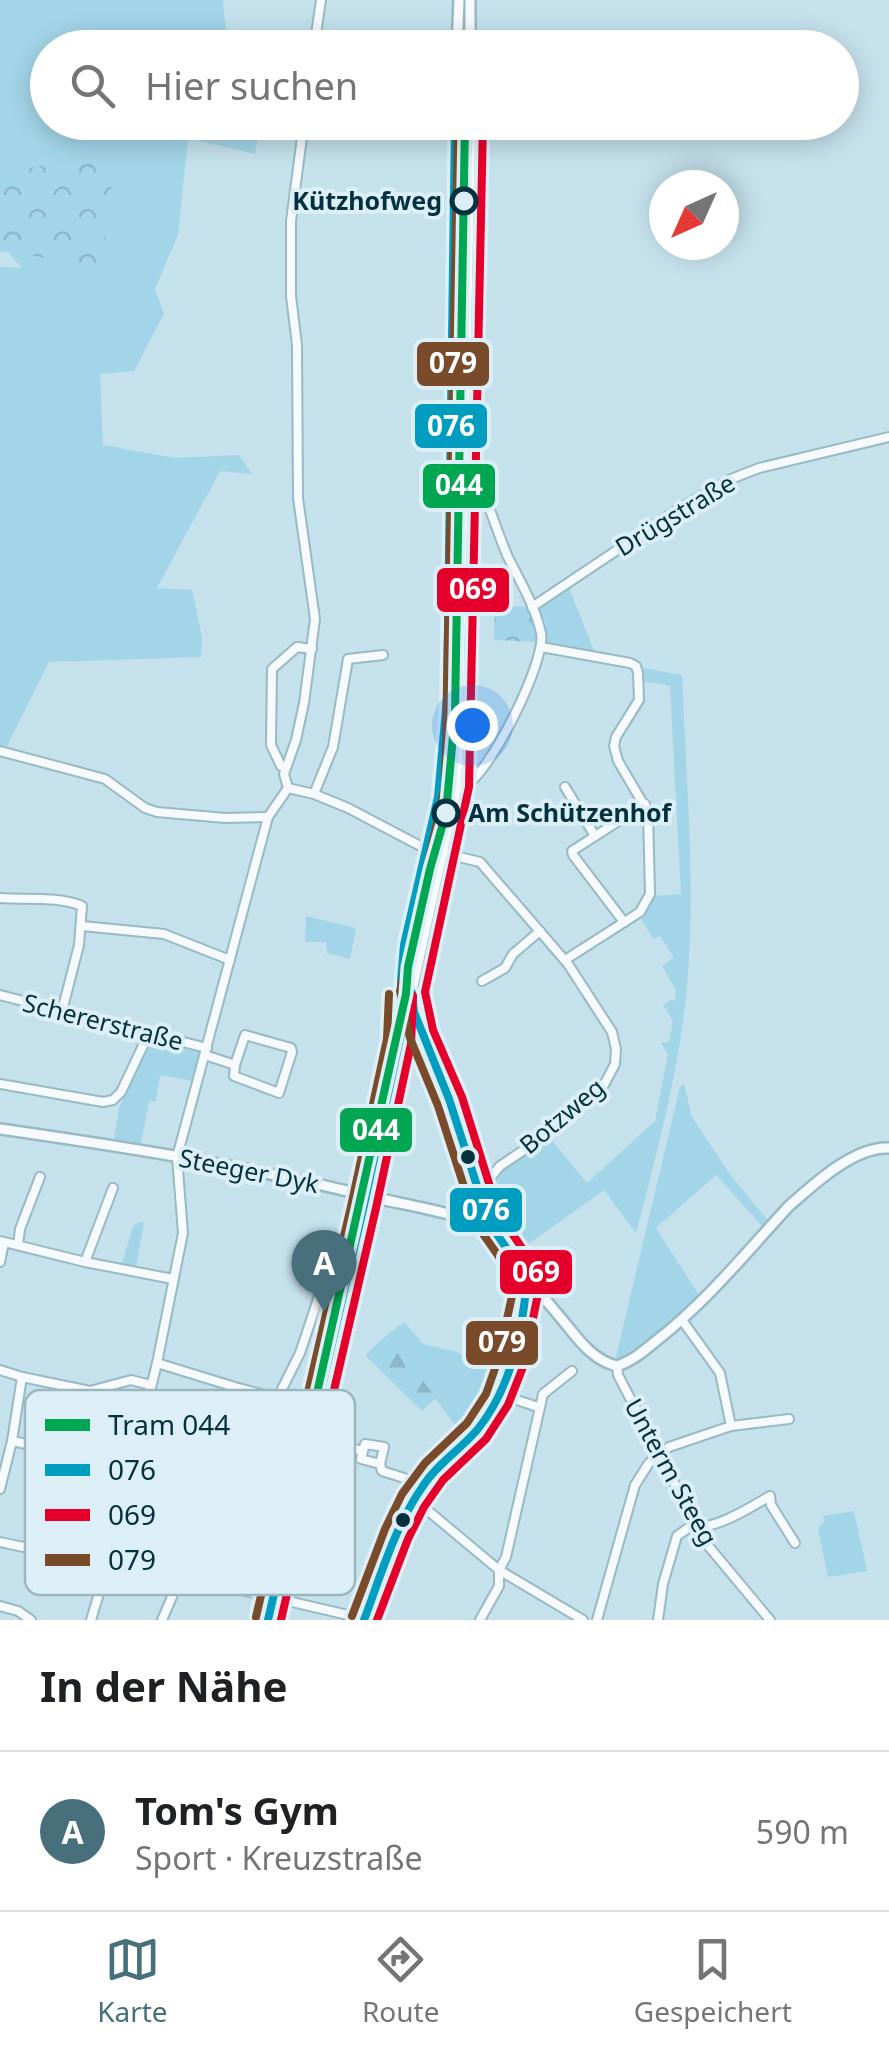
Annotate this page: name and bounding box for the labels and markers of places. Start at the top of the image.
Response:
place label: Kützhofweg [292,183,442,217]
marker: Kützhofweg [451,188,477,214]
place label: Am Schützenhof [468,795,673,829]
marker: Am Schützenhof [433,800,459,826]
unlabelled marker [458,1147,478,1167]
pin: A [292,1230,356,1312]
unlabelled marker [393,1510,413,1530]

